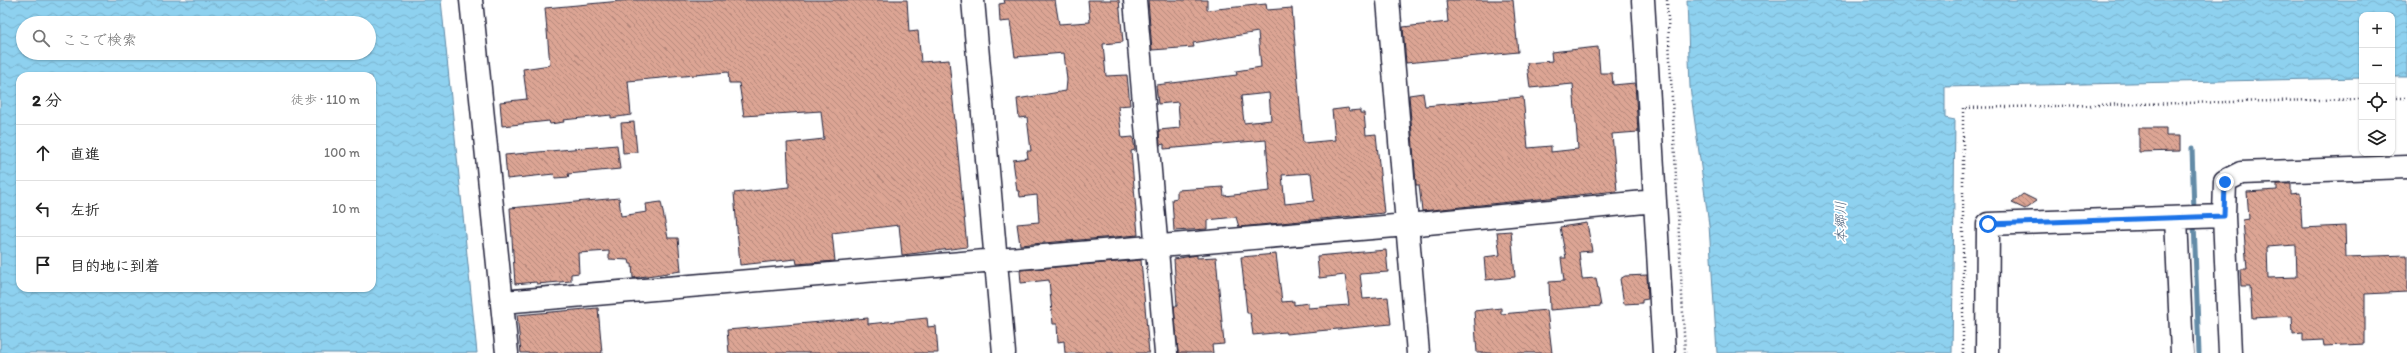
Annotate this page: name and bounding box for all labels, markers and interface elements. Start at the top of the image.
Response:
map controls [2359,12,2395,156]
button: + [2359,12,2395,48]
search box [16,16,376,60]
icon: search [30,27,52,49]
text: ここで検索 [62,31,137,49]
button: − [2359,48,2395,84]
button: locate [2359,84,2395,120]
text: 2 分 [32,90,62,110]
text: 徒歩 · 110 m [291,92,360,107]
button: layers [2359,120,2395,156]
icon: ahead [32,142,54,164]
text: 直進 [70,145,100,163]
text: 100 m [324,145,360,160]
route end [2216,173,2234,191]
icon: left [32,198,54,220]
text: 左折 [70,201,100,219]
text: 10 m [332,201,360,216]
water label: 本郷川 [1832,201,1850,243]
route start [1979,215,1997,233]
icon: arrive [32,254,54,276]
text: 目的地に到着 [70,257,160,275]

